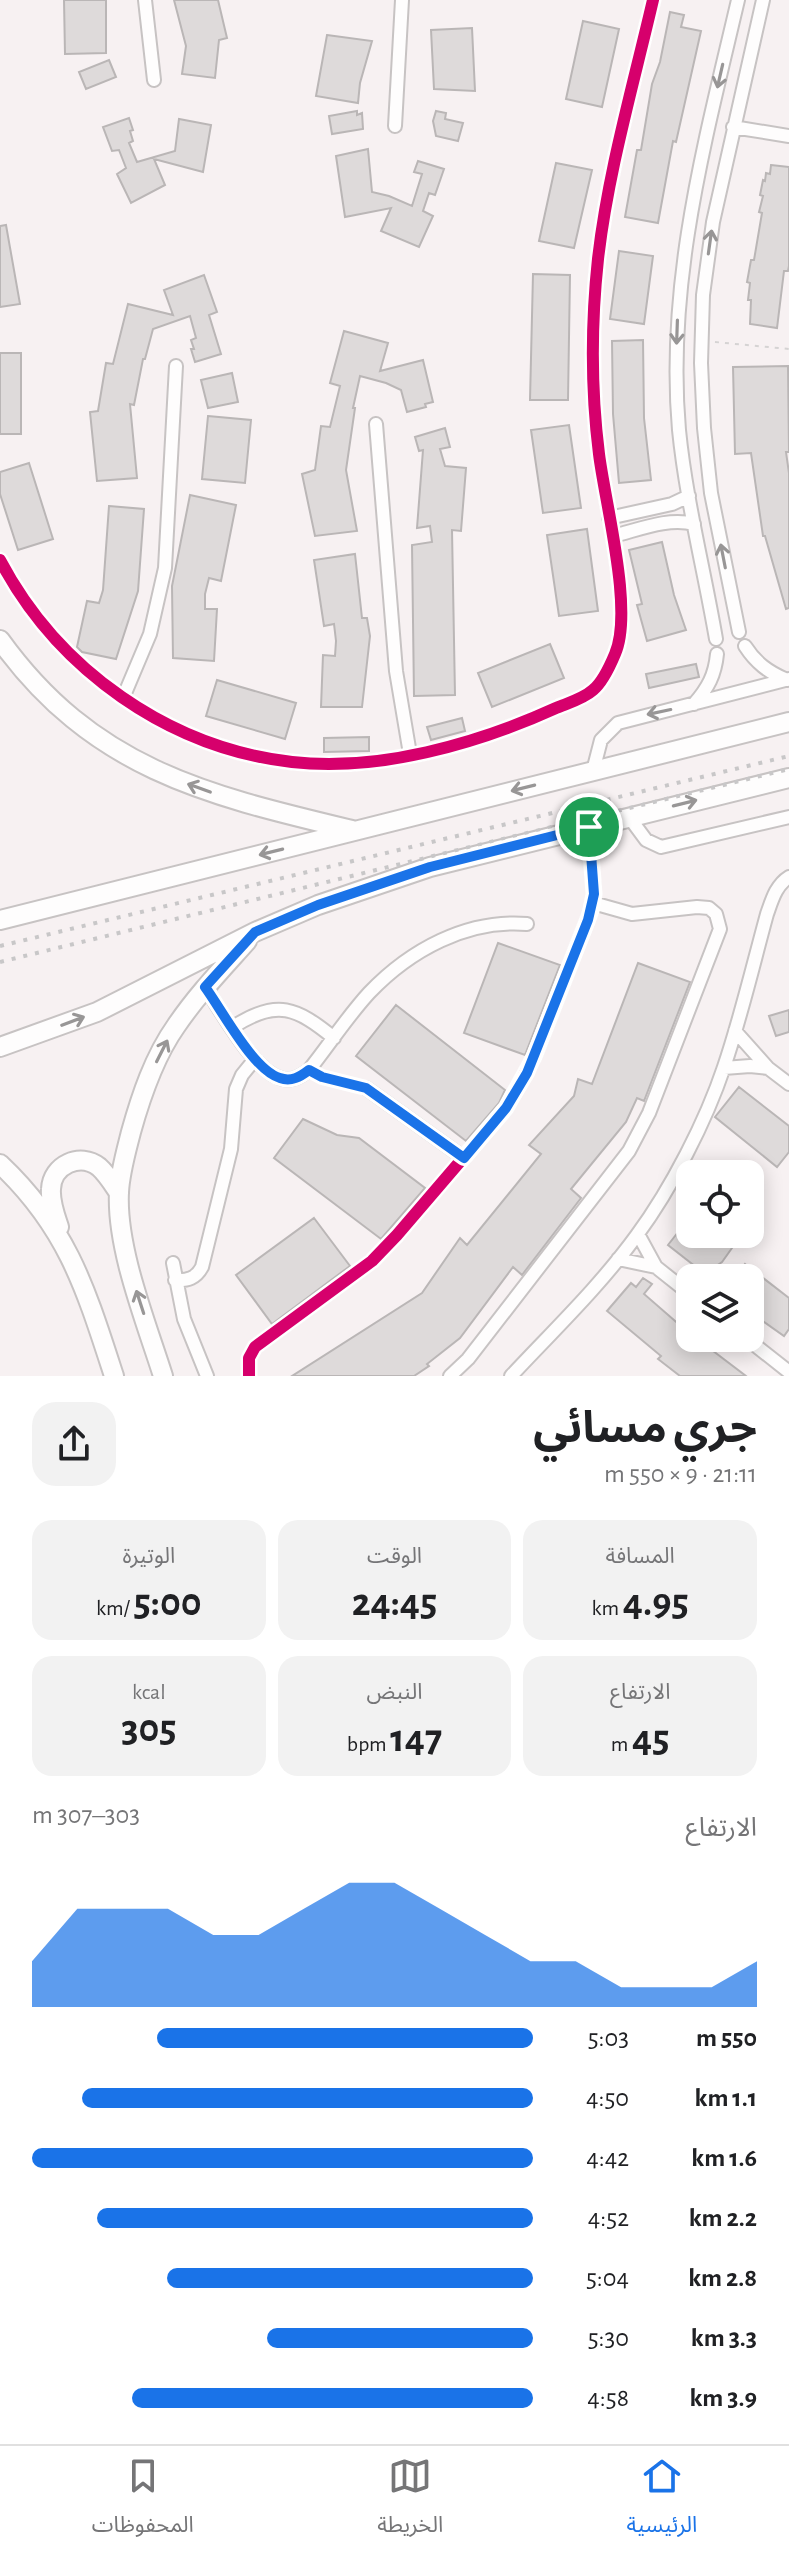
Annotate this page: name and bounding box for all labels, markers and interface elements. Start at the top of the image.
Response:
one-way arrow [712,62,727,88]
one-way arrow [703,230,718,255]
one-way arrow [670,318,685,345]
one-way arrow [715,544,730,569]
one-way arrow [647,705,672,720]
one-way arrow [187,780,212,794]
one-way arrow [511,782,537,797]
pin [555,793,623,861]
one-way arrow [672,795,697,810]
icon: arrive [567,805,611,849]
one-way arrow [259,845,285,860]
one-way arrow [60,1013,85,1027]
one-way arrow [154,1040,170,1063]
map controls [676,1160,764,1352]
button: locate [676,1160,764,1248]
button: layers [676,1264,764,1352]
one-way arrow [132,1289,147,1315]
button: share [32,1402,116,1486]
text: جري مسائي [533,1407,757,1451]
text: 21:11 · 9 × 550 m [604,1461,757,1487]
text: الوتيرة [122,1545,175,1567]
text: الوقت [367,1545,422,1567]
text: المسافة [606,1545,675,1567]
text: 5:00 [134,1583,202,1623]
text: 24:45 [352,1583,437,1623]
text: 4.95 [623,1583,689,1623]
text: /km [96,1597,134,1619]
text: km [592,1597,623,1619]
text: kcal [132,1681,166,1703]
text: النبض [367,1681,422,1703]
text: الارتفاع [610,1681,670,1703]
text: 305 [121,1709,177,1749]
text: 147 [390,1719,442,1759]
text: 45 [632,1719,670,1759]
text: bpm [347,1733,390,1755]
text: m [611,1733,632,1755]
text: 303–307 m [32,1802,140,1828]
text: الارتفاع [686,1815,757,1841]
text: 5:03 [588,2025,629,2051]
text: 550 m [696,2025,757,2051]
text: 4:50 [586,2085,629,2111]
text: 1.1 km [695,2085,757,2111]
text: 4:42 [586,2145,629,2171]
text: 1.6 km [691,2145,757,2171]
text: 4:52 [588,2205,629,2231]
text: 2.2 km [689,2205,757,2231]
text: 5:04 [586,2265,629,2291]
text: 2.8 km [688,2265,757,2291]
text: 5:30 [588,2325,629,2351]
text: 3.3 km [691,2325,757,2351]
text: 4:58 [587,2385,629,2411]
text: 3.9 km [689,2385,757,2411]
tab: المحفوظات [92,2454,194,2548]
tab: الخريطة [377,2454,443,2548]
tab: الرئيسية [627,2454,697,2548]

